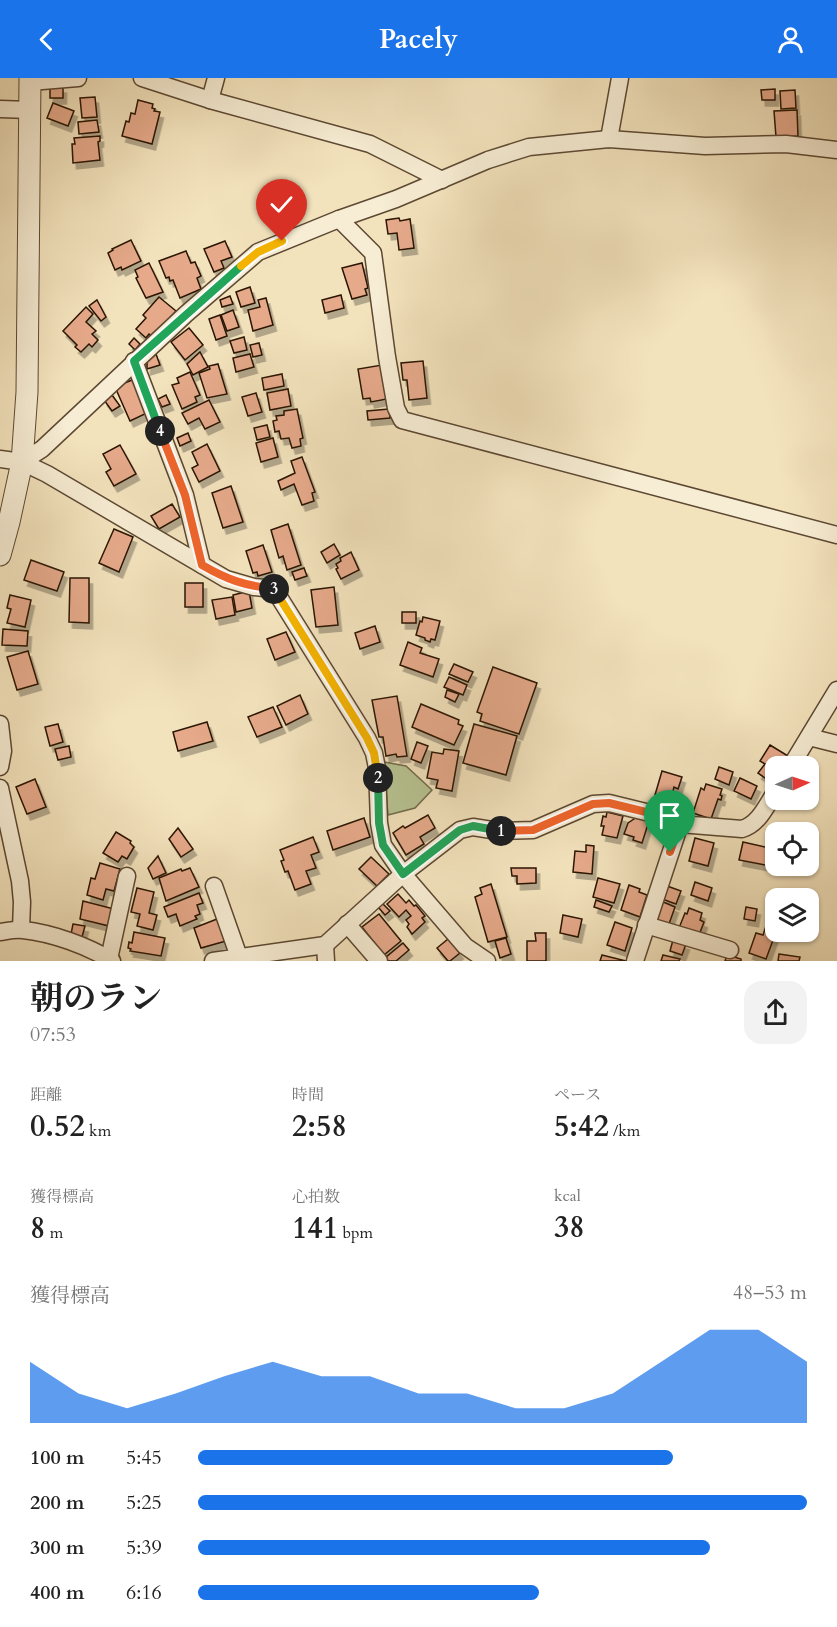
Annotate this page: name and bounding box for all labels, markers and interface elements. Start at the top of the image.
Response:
text: Pacely [379,21,458,58]
icon: back [30,23,63,56]
icon: person [774,23,807,56]
pin [256,179,307,241]
icon: check [265,188,298,221]
pin: 4 [145,416,175,446]
text: 4 [156,420,164,442]
pin: 3 [259,574,289,604]
text: 3 [270,578,278,600]
north arrow [765,756,819,810]
map controls [765,756,819,942]
pin: 2 [363,763,393,793]
text: 2 [374,767,382,789]
pin [644,790,695,852]
icon: arrive [653,799,686,832]
pin: 1 [486,816,516,846]
text: 1 [497,820,505,842]
button: locate [765,822,819,876]
button: layers [765,888,819,942]
text: 朝のラン [30,976,162,1021]
button: share [744,981,807,1044]
text: 07:53 [30,1021,76,1048]
text: 距離 [30,1084,62,1106]
text: 時間 [292,1084,324,1106]
text: ペース [554,1084,601,1106]
text: 0.52 [30,1106,85,1147]
text: 2:58 [292,1106,347,1147]
text: 5:42 [554,1106,609,1147]
text: km [85,1120,111,1142]
text: /km [609,1120,640,1142]
text: kcal [554,1185,581,1207]
text: 獲得標高 [30,1186,94,1208]
text: 心拍数 [292,1186,340,1208]
text: 38 [554,1207,585,1248]
text: 8 [30,1208,45,1249]
text: 141 [292,1208,338,1249]
text: m [45,1222,63,1244]
text: bpm [338,1222,373,1244]
text: 48–53 m [733,1279,807,1306]
text: 獲得標高 [30,1282,110,1309]
text: 100 m [30,1444,85,1471]
text: 5:45 [126,1444,162,1471]
text: 200 m [30,1489,85,1516]
text: 5:25 [126,1489,162,1516]
text: 300 m [30,1534,85,1561]
text: 5:39 [126,1534,162,1561]
text: 400 m [30,1579,85,1606]
text: 6:16 [126,1579,162,1606]

